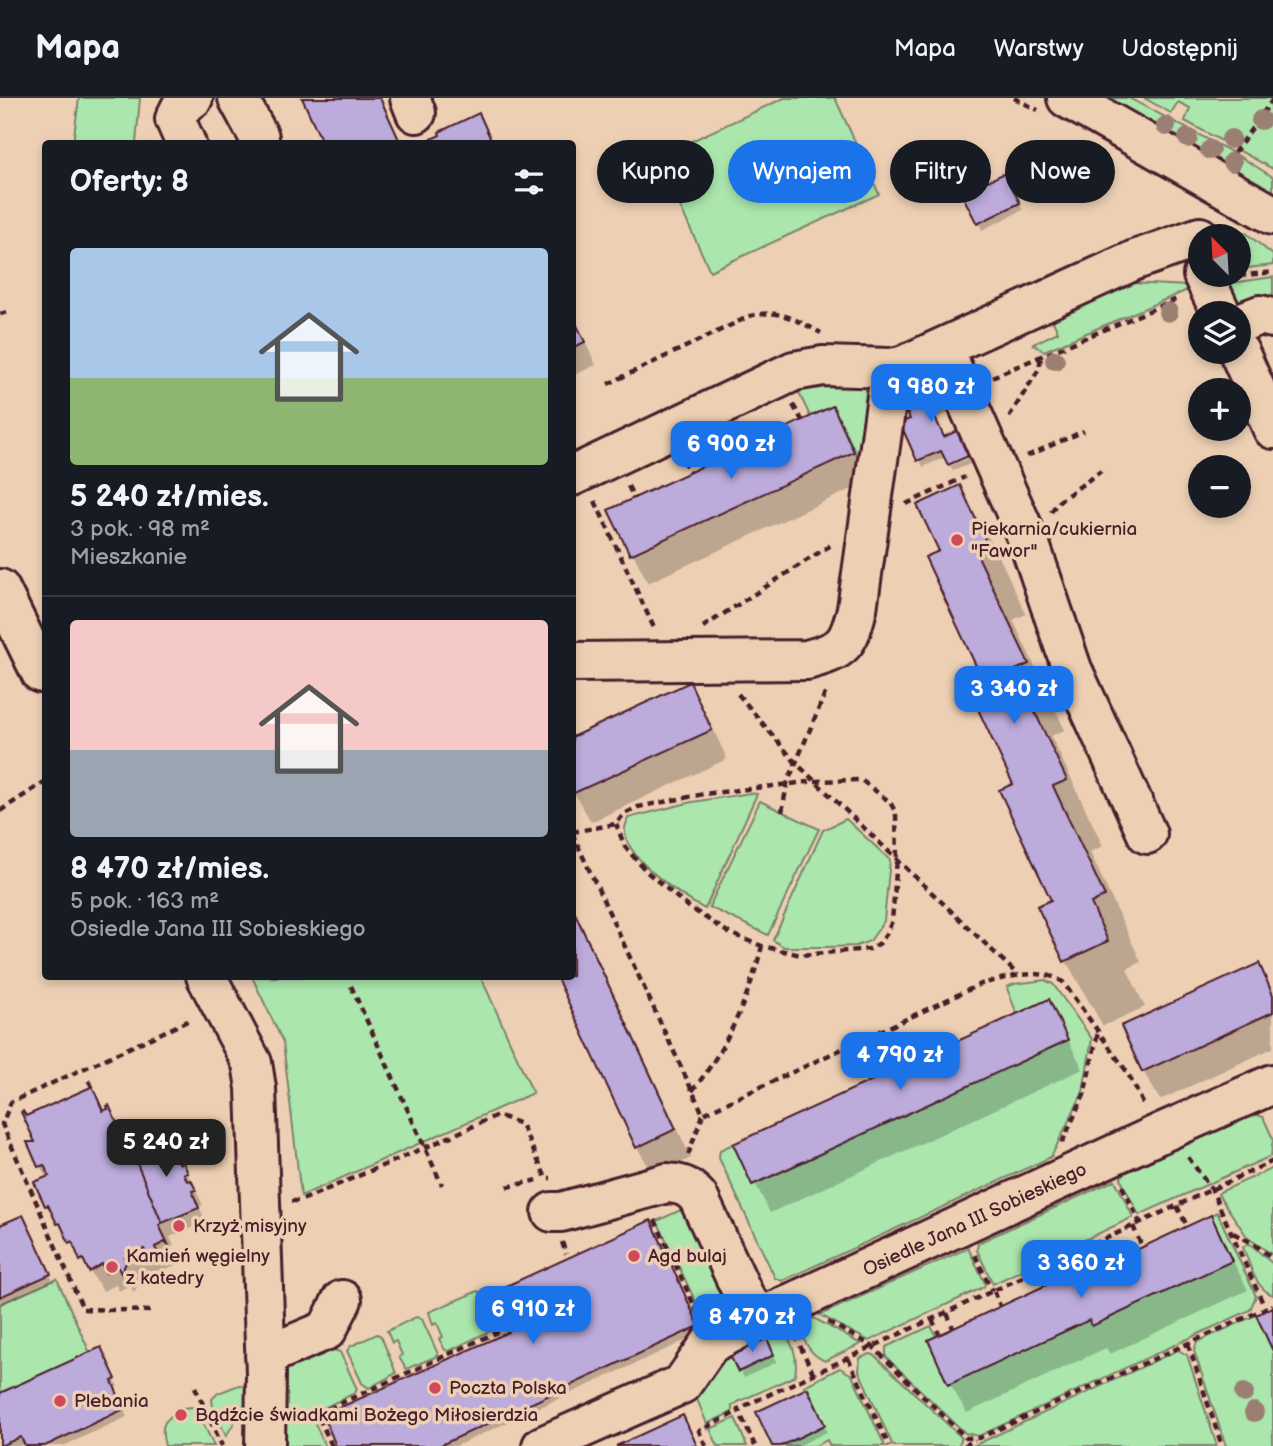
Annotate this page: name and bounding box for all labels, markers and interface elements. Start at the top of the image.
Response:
text: Mapa [35,28,120,68]
text: Mapa [894,34,956,63]
text: Warstwy [994,34,1084,63]
text: Udostępnij [1122,34,1238,63]
chip: Kupno [597,140,714,203]
chip: Wynajem [728,140,876,203]
chip: Filtry [890,140,991,203]
chip: Nowe [1005,140,1115,203]
icon: filters [510,163,548,201]
text: Oferty: 8 [70,164,189,200]
north arrow [1188,224,1251,287]
map controls [1188,224,1251,518]
icon: home [246,294,372,420]
button: layers [1188,301,1251,364]
pin: 9 980 zł [859,364,1003,424]
text: 9 980 zł [887,373,975,401]
button: + [1188,378,1251,441]
pin: 6 900 zł [659,422,803,481]
text: 6 900 zł [687,430,775,458]
button: − [1188,455,1251,518]
text: 5 240 zł/mies. [70,479,269,515]
text: 3 pok. · 98 m² [70,515,210,543]
place label: Piekarnia/cukiernia "Fawor" [971,518,1137,563]
marker: Piekarnia/cukiernia "Fawor" [949,532,965,548]
text: Mieszkanie [70,543,187,571]
icon: home [246,666,372,792]
pin: 3 340 zł [942,666,1086,726]
text: 3 340 zł [970,675,1058,703]
text: 8 470 zł/mies. [70,851,269,887]
text: 5 pok. · 163 m² [70,887,219,915]
text: Osiedle Jana III Sobieskiego [70,915,366,943]
pin: 4 790 zł [828,1032,972,1092]
text: 4 790 zł [857,1041,943,1069]
pin: 5 240 zł [94,1119,238,1179]
text: 5 240 zł [123,1128,209,1156]
street label: Osiedle Jana III Sobieskiego [859,1158,1091,1282]
place label: Krzyż misyjny [193,1215,307,1238]
marker: Krzyż misyjny [171,1218,187,1234]
pin: 3 360 zł [1009,1240,1153,1300]
place label: Kamień węgielny z katedry [126,1245,270,1290]
place label: Agd bulaj [648,1245,727,1268]
marker: Agd bulaj [626,1248,642,1264]
text: 3 360 zł [1037,1249,1125,1277]
marker: Kamień węgielny z katedry [104,1259,120,1275]
pin: 6 910 zł [461,1286,605,1346]
pin: 8 470 zł [680,1294,824,1354]
text: 6 910 zł [491,1295,575,1323]
text: 8 470 zł [709,1303,795,1331]
place label: Poczta Polska [449,1377,567,1400]
marker: Poczta Polska [427,1380,443,1396]
place label: Plebania [74,1390,149,1413]
marker: Plebania [52,1393,68,1409]
place label: Bądźcie świadkami Bożego Miłosierdzia [195,1404,538,1427]
marker: Bądźcie świadkami Bożego Miłosierdzia [173,1407,189,1423]

